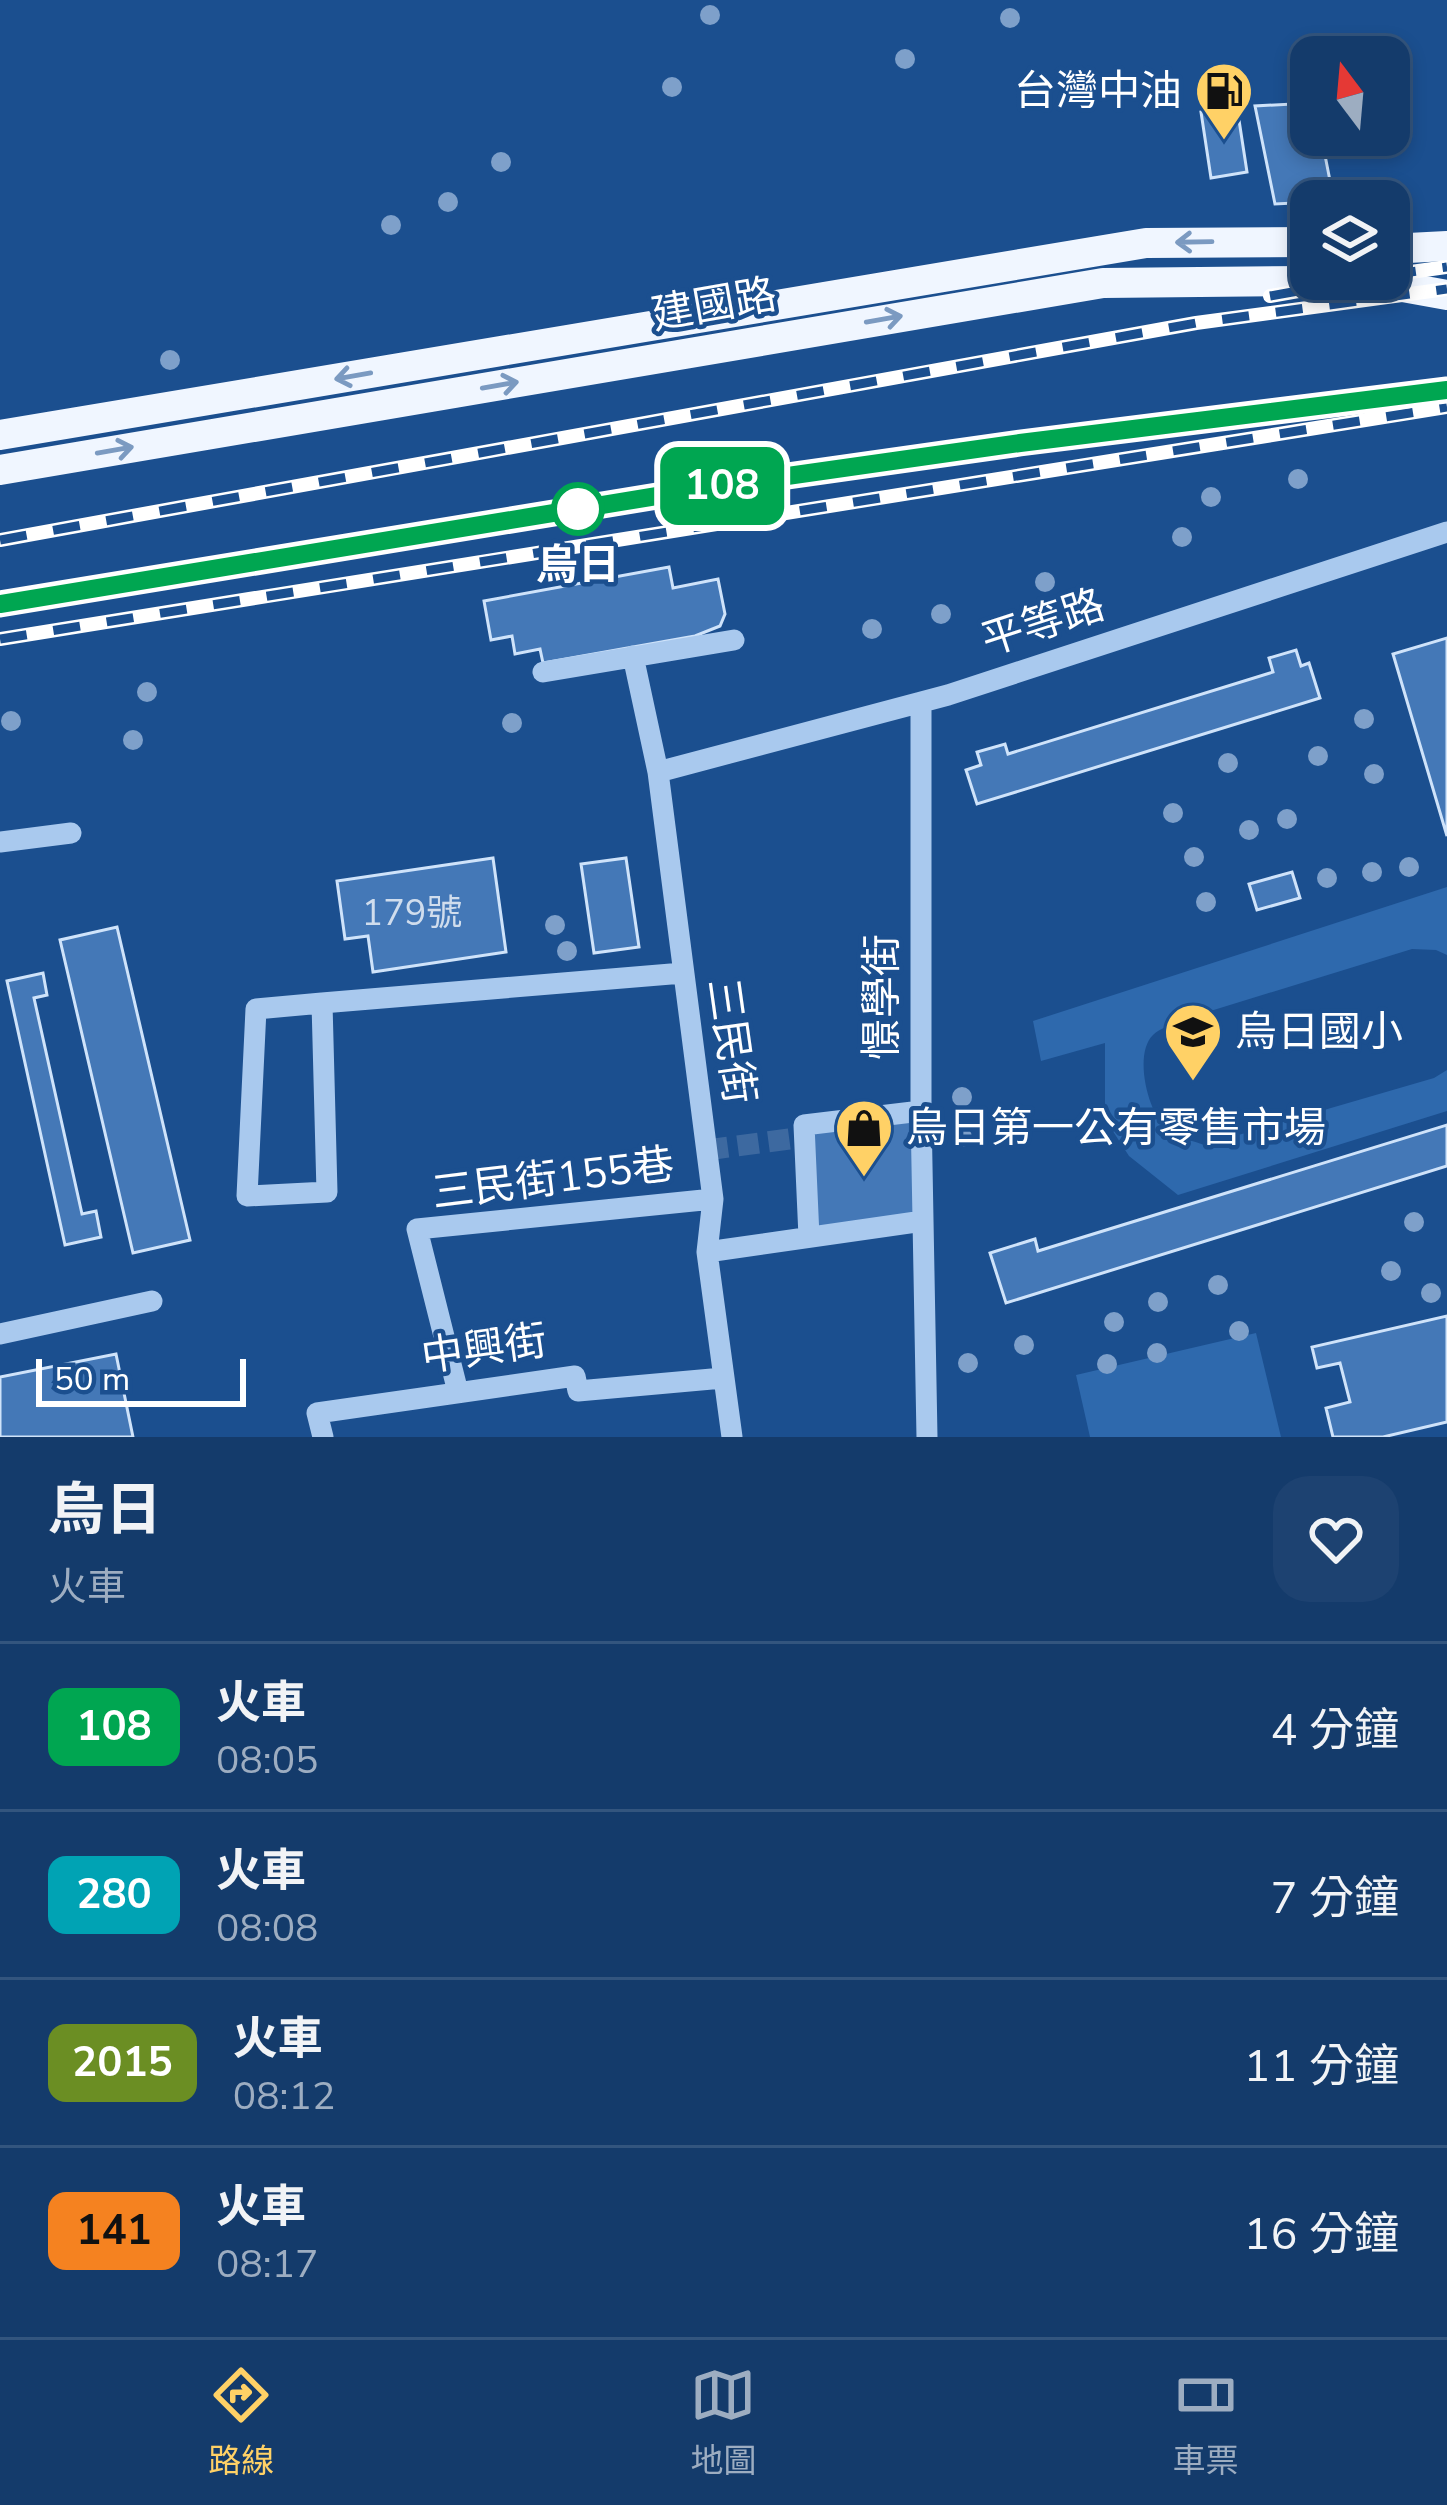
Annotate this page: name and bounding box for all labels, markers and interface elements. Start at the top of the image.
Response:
north arrow [1290,36,1410,156]
map controls [1290,36,1410,300]
fuel station icon: 台灣中油 [1193,60,1255,142]
place label: 台灣中油 [1014,63,1182,120]
button: layers [1290,180,1410,300]
one-way arrow [1175,230,1214,253]
street label: 建國路 [647,266,781,344]
one-way arrow [864,306,903,329]
one-way arrow [335,366,374,389]
one-way arrow [479,372,518,395]
one-way arrow [95,438,134,461]
line badge: 108 [653,447,791,525]
text: 108 [684,457,760,514]
marker: 烏日 [553,484,603,534]
place label: 烏日 [536,537,620,594]
street label: 平等路 [974,576,1112,670]
house number: 179號 [362,889,462,938]
street label: 憬學街 [854,934,911,1060]
street label: 三民街 [694,975,768,1107]
school or university icon: 烏日國小 [1162,1001,1224,1083]
place label: 烏日國小 [1235,1004,1403,1061]
shop icon: 烏日第一公有零售市場 [833,1097,895,1179]
place label: 烏日第一公有零售市場 [906,1100,1326,1157]
street label: 三民街155巷 [429,1136,677,1222]
street label: 中興街 [418,1312,550,1386]
scale bar [36,1353,246,1406]
text: 50 m [54,1357,130,1402]
text: 烏日 [48,1471,162,1549]
button: heart [1273,1476,1399,1602]
text: 火車 [48,1561,126,1614]
text: 火車 [216,1673,306,1734]
text: 108 [76,1698,152,1755]
text: 4 分鐘 [1270,1700,1399,1761]
text: 08:05 [216,1734,319,1787]
text: 火車 [216,1841,306,1902]
text: 280 [76,1866,152,1923]
text: 7 分鐘 [1270,1868,1399,1929]
text: 08:08 [216,1902,319,1955]
text: 火車 [233,2009,323,2070]
text: 2015 [72,2034,173,2091]
text: 11 分鐘 [1243,2036,1399,2097]
text: 08:12 [233,2070,335,2123]
text: 火車 [216,2177,306,2238]
text: 141 [76,2202,152,2259]
text: 16 分鐘 [1243,2204,1399,2265]
text: 08:17 [216,2238,319,2291]
tab: 路線 [208,2362,274,2484]
tab: 地圖 [690,2362,756,2484]
tab: 車票 [1173,2362,1239,2484]

